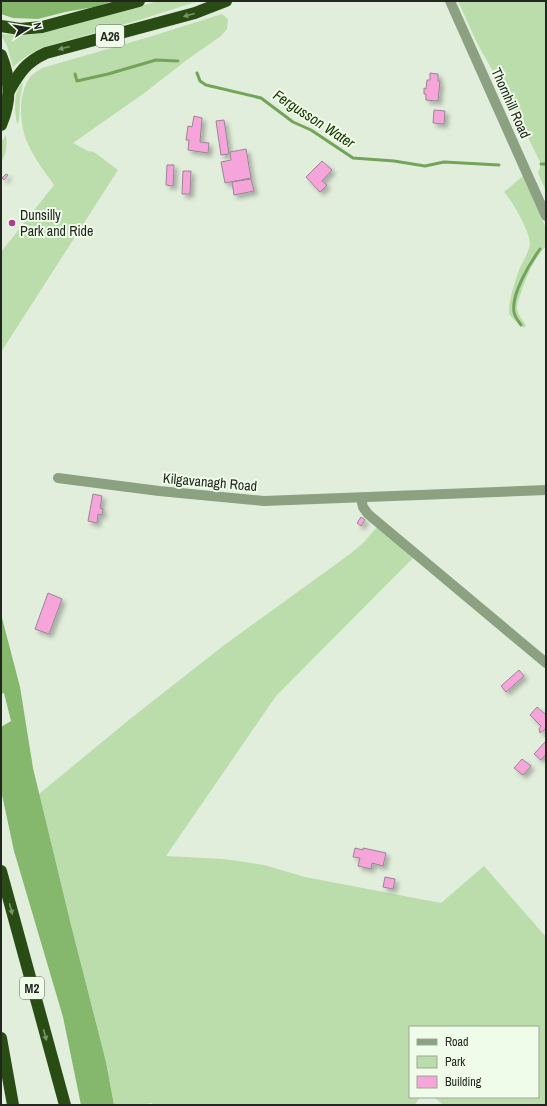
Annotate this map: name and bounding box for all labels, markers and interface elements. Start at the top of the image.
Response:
north arrow [8,8,48,48]
one-way arrow [183,12,195,18]
text: N [30,21,45,31]
road number: A26 [96,25,124,47]
one-way arrow [57,45,69,51]
street label: Thornhill Road [487,65,535,141]
water label: Fergusson Water [269,84,360,153]
place label: Dunsilly Park and Ride [20,206,93,240]
marker: Dunsilly Park and Ride [7,218,17,228]
street label: Kilgavanagh Road [162,469,258,495]
one-way arrow [8,903,14,915]
road number: M2 [20,977,44,999]
legend [409,1026,539,1098]
one-way arrow [42,1029,48,1041]
text: Road [445,1034,469,1050]
text: Park [445,1054,465,1070]
text: Building [445,1074,482,1090]

